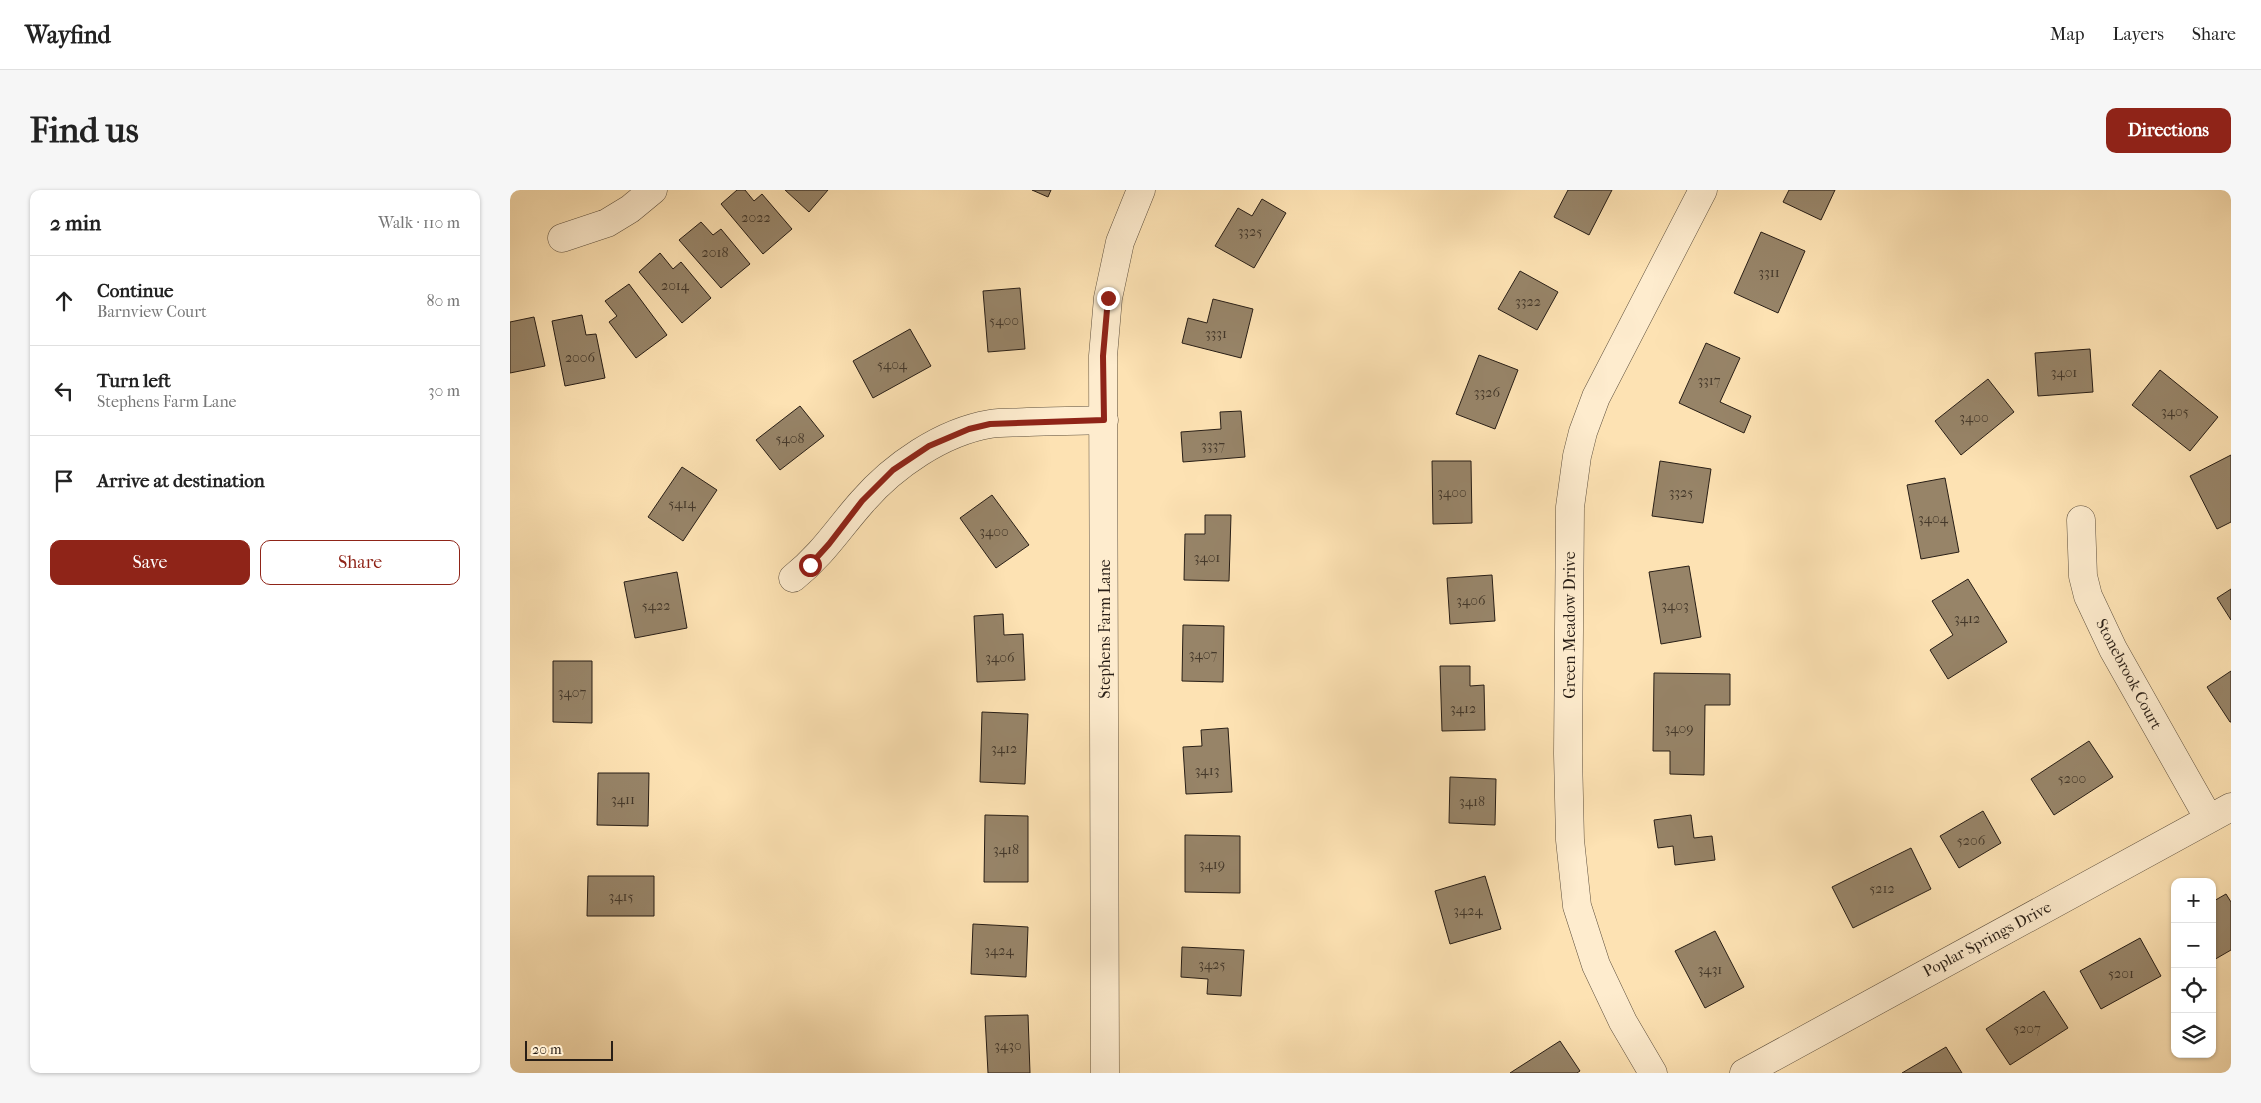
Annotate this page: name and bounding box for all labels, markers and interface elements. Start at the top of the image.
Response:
text: Wayfind [25,21,111,49]
text: Map [2050,24,2084,45]
text: Layers [2112,24,2164,45]
text: Share [2192,24,2236,45]
button: Directions [2106,108,2231,153]
text: Find us [30,110,139,151]
house number: 2022 [741,209,771,226]
text: 2 min [50,211,101,235]
text: Walk · 110 m [378,213,460,232]
house number: 3325 [1238,223,1262,240]
house number: 2018 [702,244,728,261]
house number: 3311 [1758,264,1780,281]
house number: 2014 [661,277,690,294]
text: Continue [97,280,173,302]
icon: ahead [50,287,78,315]
route end [1097,287,1120,310]
text: 80 m [426,291,460,310]
house number: 3322 [1515,293,1541,310]
text: Barnview Court [97,302,207,321]
house number: 5400 [989,312,1019,329]
house number: 3331 [1205,325,1227,342]
house number: 2006 [565,349,596,366]
house number: 5404 [877,356,908,373]
house number: 3401 [2051,364,2077,381]
text: Turn left [97,370,171,392]
house number: 3317 [1697,372,1721,389]
icon: left [50,377,78,405]
text: 30 m [428,381,460,400]
house number: 3326 [1474,384,1501,401]
text: Stephens Farm Lane [97,392,237,411]
house number: 3405 [2161,403,2189,420]
house number: 3400 [1959,409,1989,426]
house number: 5408 [775,430,805,447]
house number: 3337 [1201,437,1225,454]
icon: arrive [50,467,78,495]
text: Arrive at destination [97,470,265,492]
house number: 3400 [1437,484,1467,501]
house number: 3325 [1669,484,1693,501]
house number: 5414 [668,495,697,512]
house number: 3404 [1918,510,1949,527]
house number: 3400 [979,523,1009,540]
button: Save [50,540,250,585]
button: Share [260,540,460,585]
house number: 3401 [1194,549,1220,566]
street label: Green Meadow Drive [1560,551,1579,699]
route start [799,554,822,577]
street label: Stephens Farm Lane [1095,559,1114,699]
house number: 3406 [1456,592,1486,609]
house number: 5422 [642,597,670,614]
house number: 3403 [1661,597,1689,614]
house number: 3412 [1954,610,1980,627]
street label: Stonebrook Court [2092,616,2166,733]
house number: 3407 [1189,646,1217,663]
house number: 3406 [985,649,1015,666]
house number: 3407 [558,684,586,701]
house number: 3412 [1450,700,1476,717]
house number: 3409 [1664,720,1694,737]
house number: 3412 [991,740,1017,757]
house number: 3413 [1195,762,1219,779]
house number: 5200 [2058,770,2086,787]
house number: 3411 [611,791,635,808]
house number: 3418 [1459,793,1485,810]
house number: 5206 [1957,832,1986,849]
house number: 3418 [993,841,1019,858]
house number: 3419 [1199,856,1225,873]
map controls [2171,878,2216,1058]
button: + [2171,878,2216,923]
house number: 5212 [1869,880,1895,897]
house number: 3415 [609,888,634,905]
street label: Poplar Springs Drive [1920,897,2055,981]
house number: 3424 [1453,902,1483,919]
button: − [2171,923,2216,968]
house number: 3424 [984,942,1014,959]
house number: 3425 [1198,956,1226,973]
house number: 3431 [1698,961,1722,978]
house number: 5201 [2108,965,2134,982]
button: locate [2171,968,2216,1013]
button: layers [2171,1013,2216,1058]
house number: 5207 [2013,1020,2041,1037]
house number: 3430 [994,1037,1022,1054]
scale bar [525,1038,612,1061]
text: 20 m [532,1041,562,1058]

